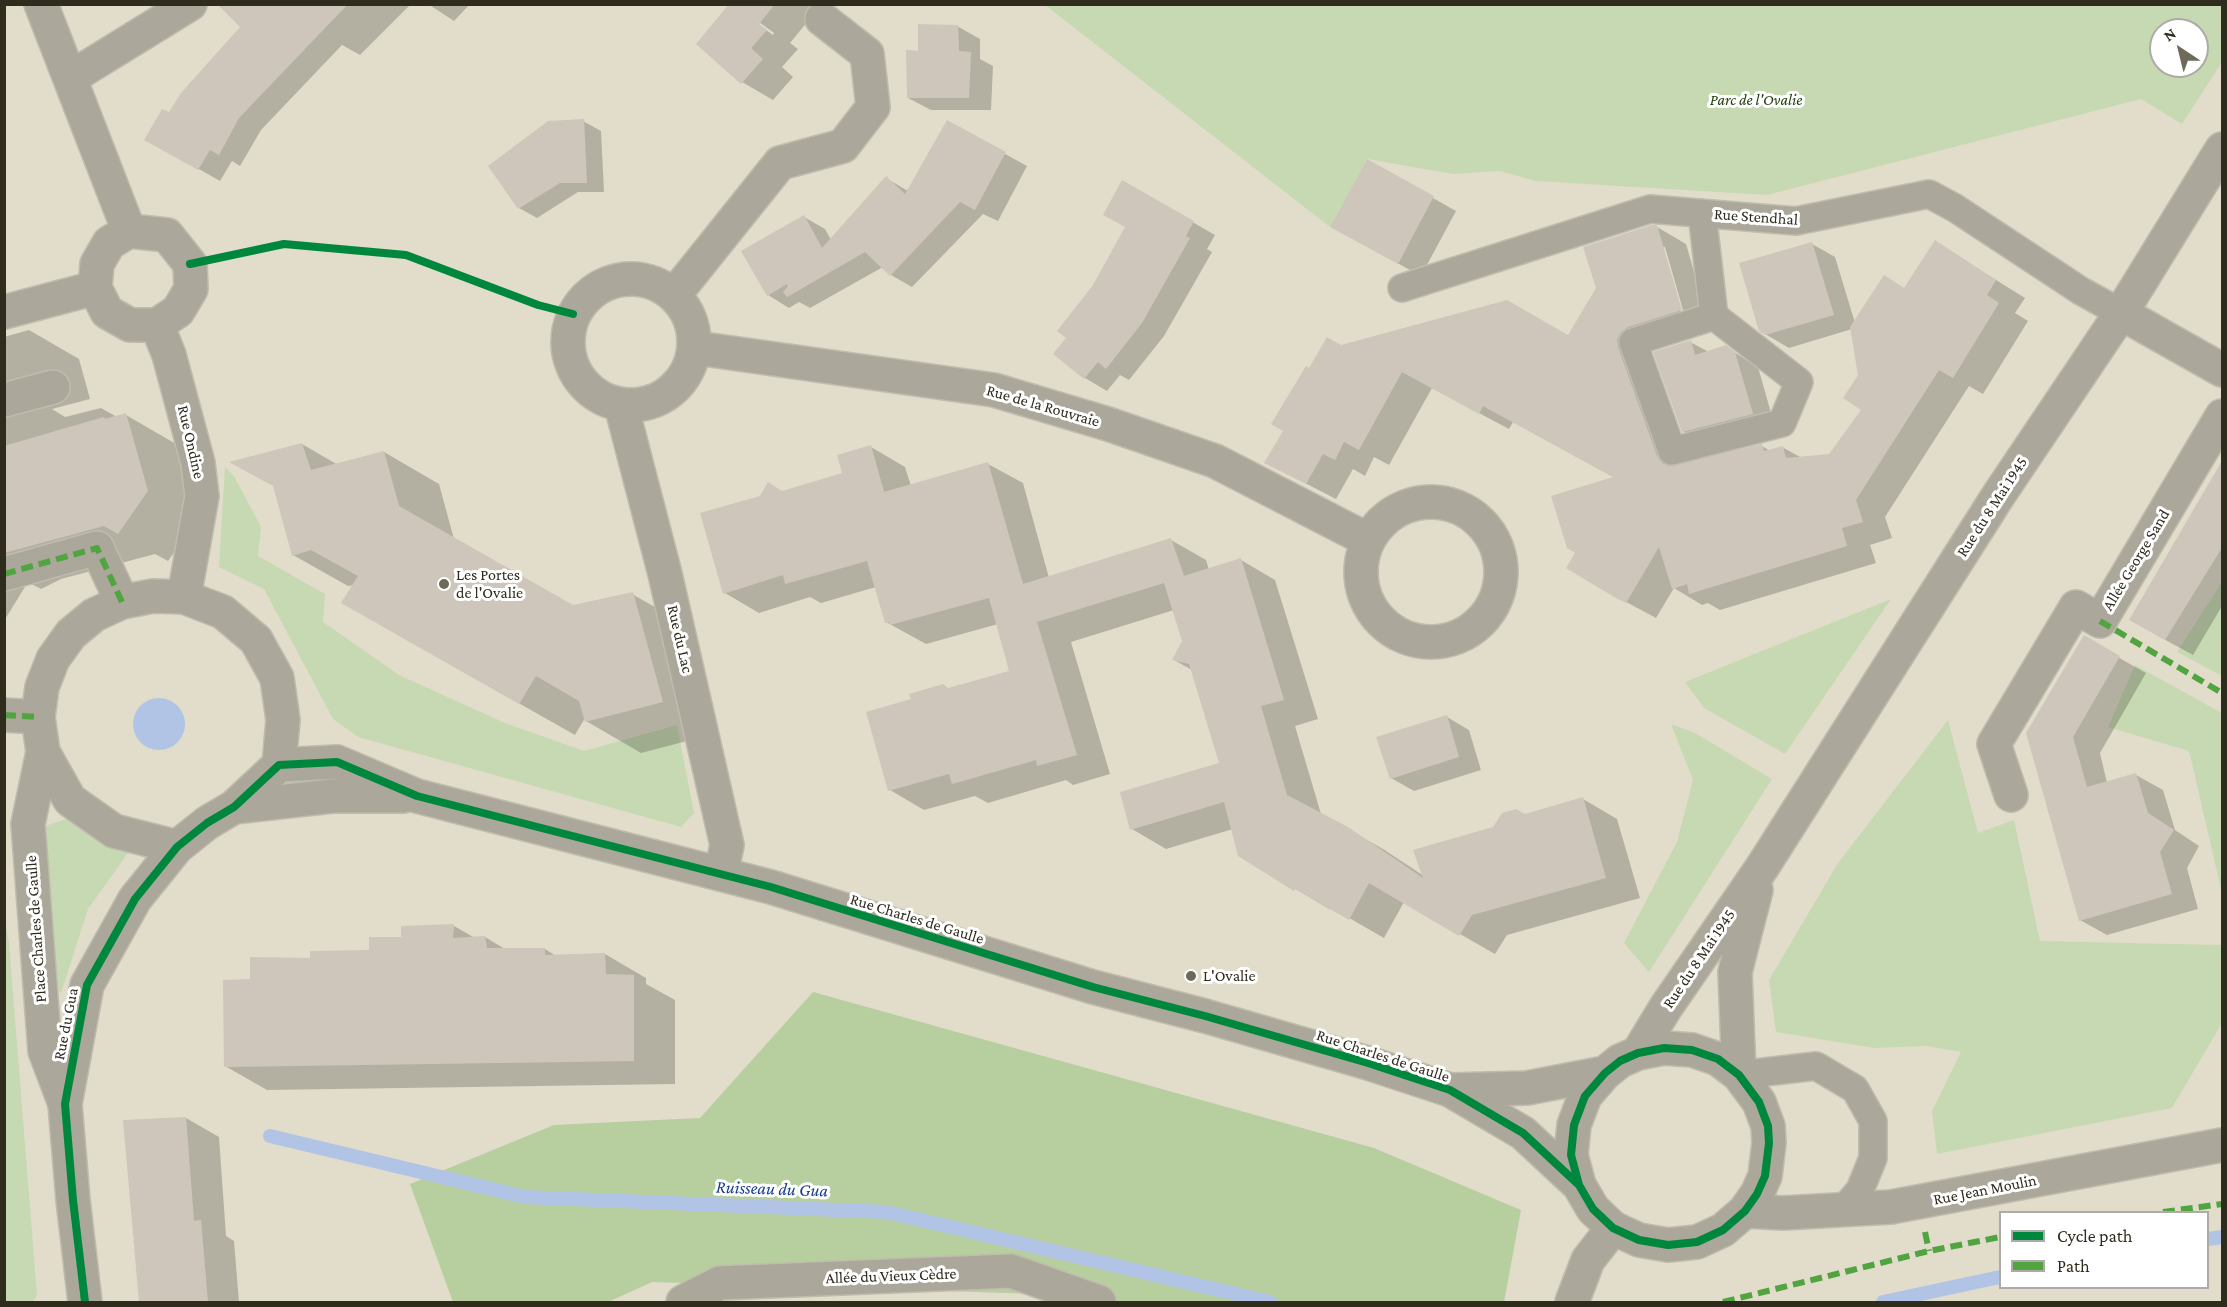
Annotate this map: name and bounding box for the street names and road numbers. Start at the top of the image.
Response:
street label: Rue Stendhal [1713,204,1799,230]
street label: Rue de la Rouvraie [984,381,1102,431]
street label: Rue Ondine [173,403,209,481]
street label: Rue du 8 Mai 1945 [1952,453,2032,561]
street label: Allée George Sand [2098,506,2174,614]
street label: Rue du Lac [663,603,697,675]
street label: Place Charles de Gaulle [21,855,51,1003]
street label: Rue Charles de Gaulle [848,890,986,948]
street label: Rue du 8 Mai 1945 [1659,906,1739,1012]
street label: Rue du Gua [50,986,82,1062]
street label: Rue Charles de Gaulle [1314,1025,1452,1087]
street label: Rue Jean Moulin [1932,1171,2038,1209]
street label: Allée du Vieux Cèdre [825,1264,957,1288]

